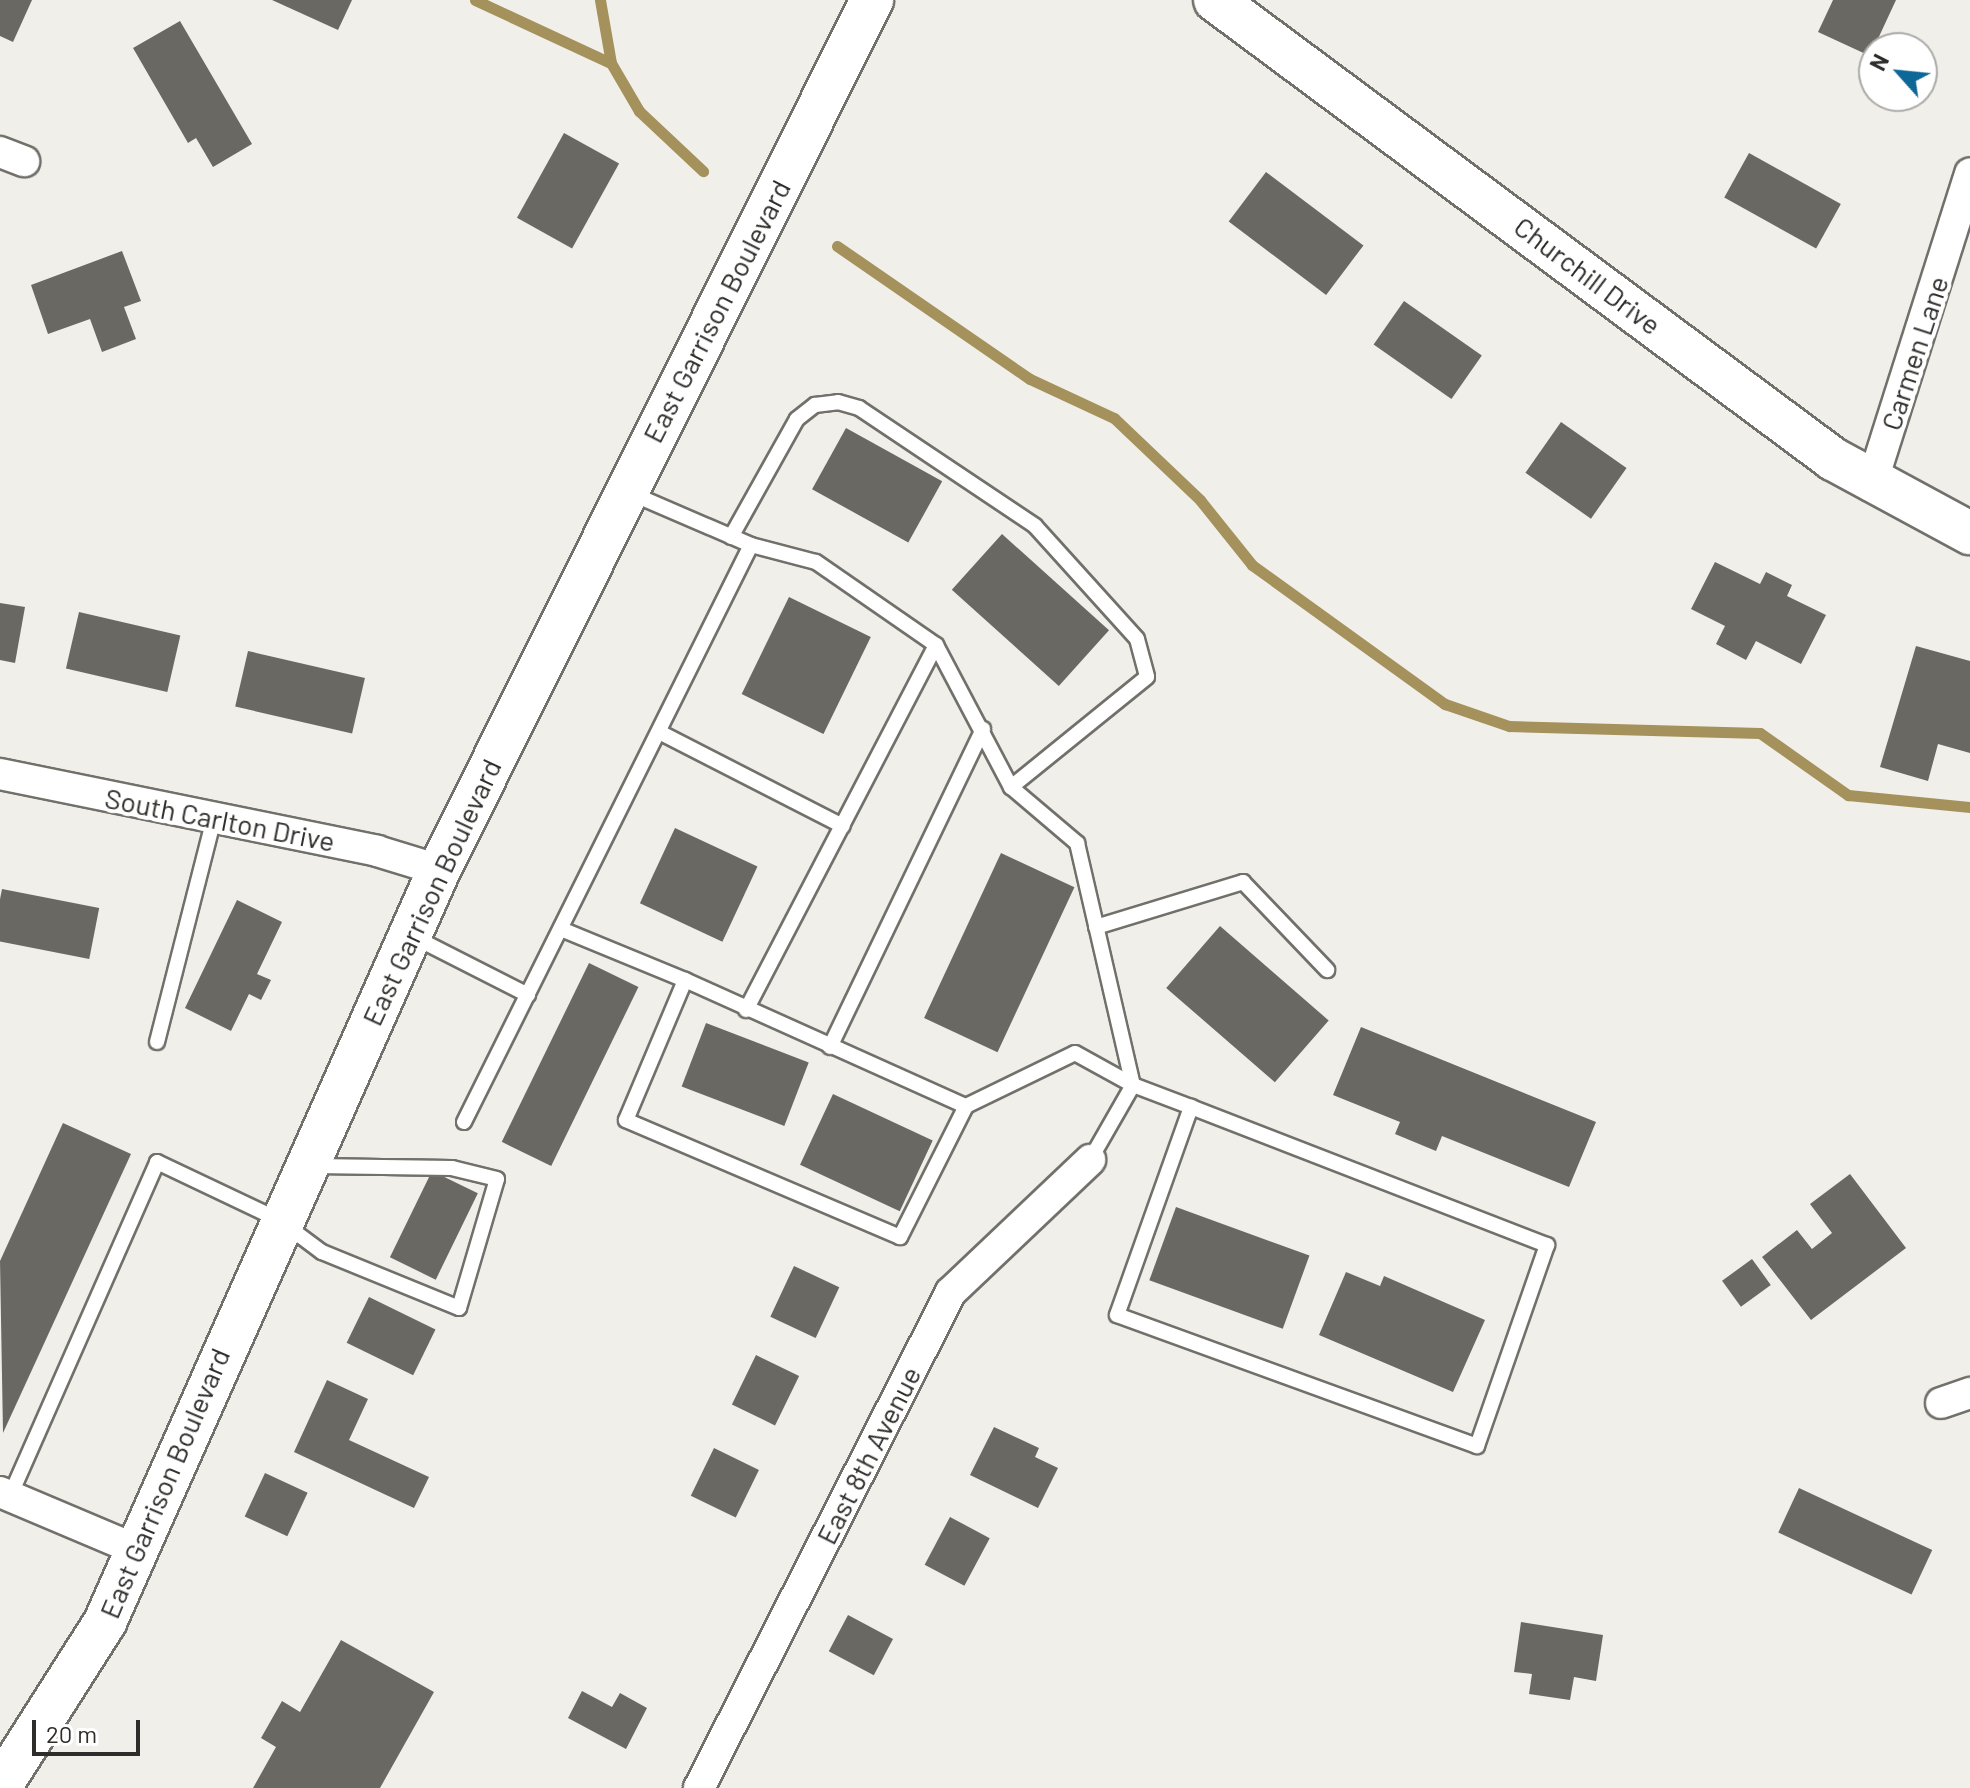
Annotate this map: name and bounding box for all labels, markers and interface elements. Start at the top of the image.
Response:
north arrow [1858,32,1938,112]
text: N [1863,50,1893,74]
street label: East Garrison Boulevard [635,174,797,448]
street label: Churchill Drive [1508,209,1668,341]
street label: Carmen Lane [1873,272,1955,434]
street label: East Garrison Boulevard [354,753,508,1031]
street label: South Carlton Drive [102,780,338,858]
street label: East Garrison Boulevard [92,1343,236,1623]
street label: East 8th Avenue [809,1361,927,1549]
scale bar [36,1704,144,1754]
text: 20 m [46,1719,97,1748]

